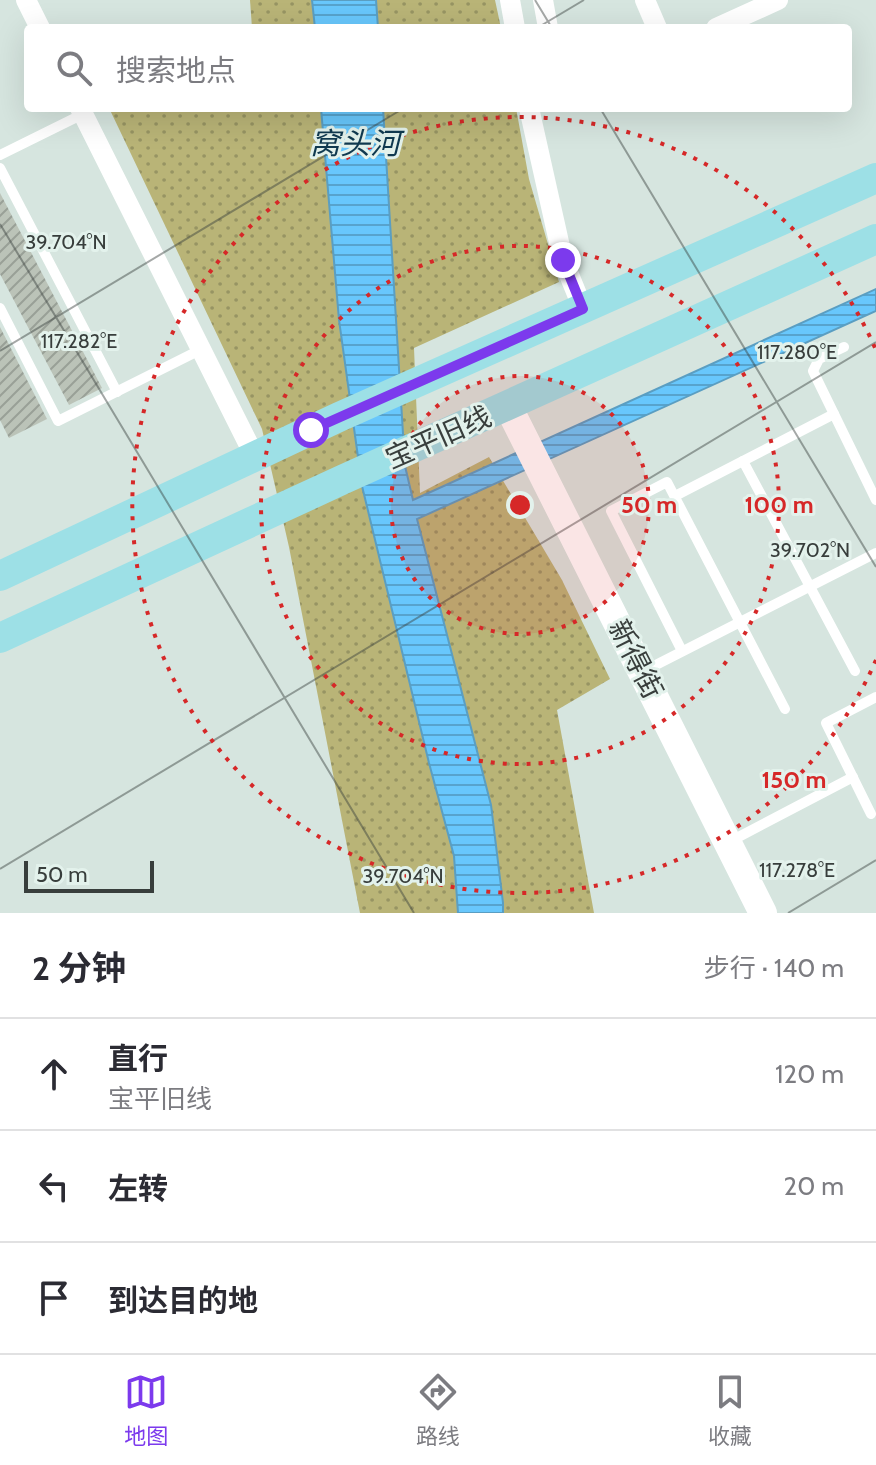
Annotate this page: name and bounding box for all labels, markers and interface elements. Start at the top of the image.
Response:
search box [24,24,852,112]
icon: search [52,46,96,90]
text: 搜索地点 [116,52,236,89]
water label: 窝头河 [310,125,405,162]
text: 39.704°N [26,230,106,254]
route end [545,242,581,278]
text: 117.282°E [41,329,117,353]
text: 117.280°E [757,340,837,364]
street label: 宝平旧线 [380,399,496,475]
route start [293,412,329,448]
text: 50 m [621,490,677,519]
text: 100 m [744,490,814,519]
centre of rings [506,491,534,519]
text: 39.702°N [770,538,850,562]
street label: 新得街 [602,614,670,704]
text: 150 m [762,765,826,794]
scale bar [24,857,154,893]
text: 117.278°E [759,858,835,882]
text: 50 m [36,861,88,888]
text: 39.704°N [363,864,443,888]
text: 2 分钟 [32,947,126,989]
text: 步行 · 140 m [704,952,844,984]
text: 直行 [108,1040,168,1077]
icon: ahead [32,1052,76,1096]
text: 120 m [775,1058,844,1090]
text: 宝平旧线 [108,1083,212,1115]
icon: left [32,1164,76,1208]
text: 左转 [108,1170,168,1207]
text: 20 m [784,1170,844,1202]
icon: arrive [32,1276,76,1320]
text: 到达目的地 [108,1282,258,1319]
tab: 地图 [124,1370,168,1450]
tab: 路线 [416,1370,460,1450]
tab: 收藏 [708,1370,752,1450]

